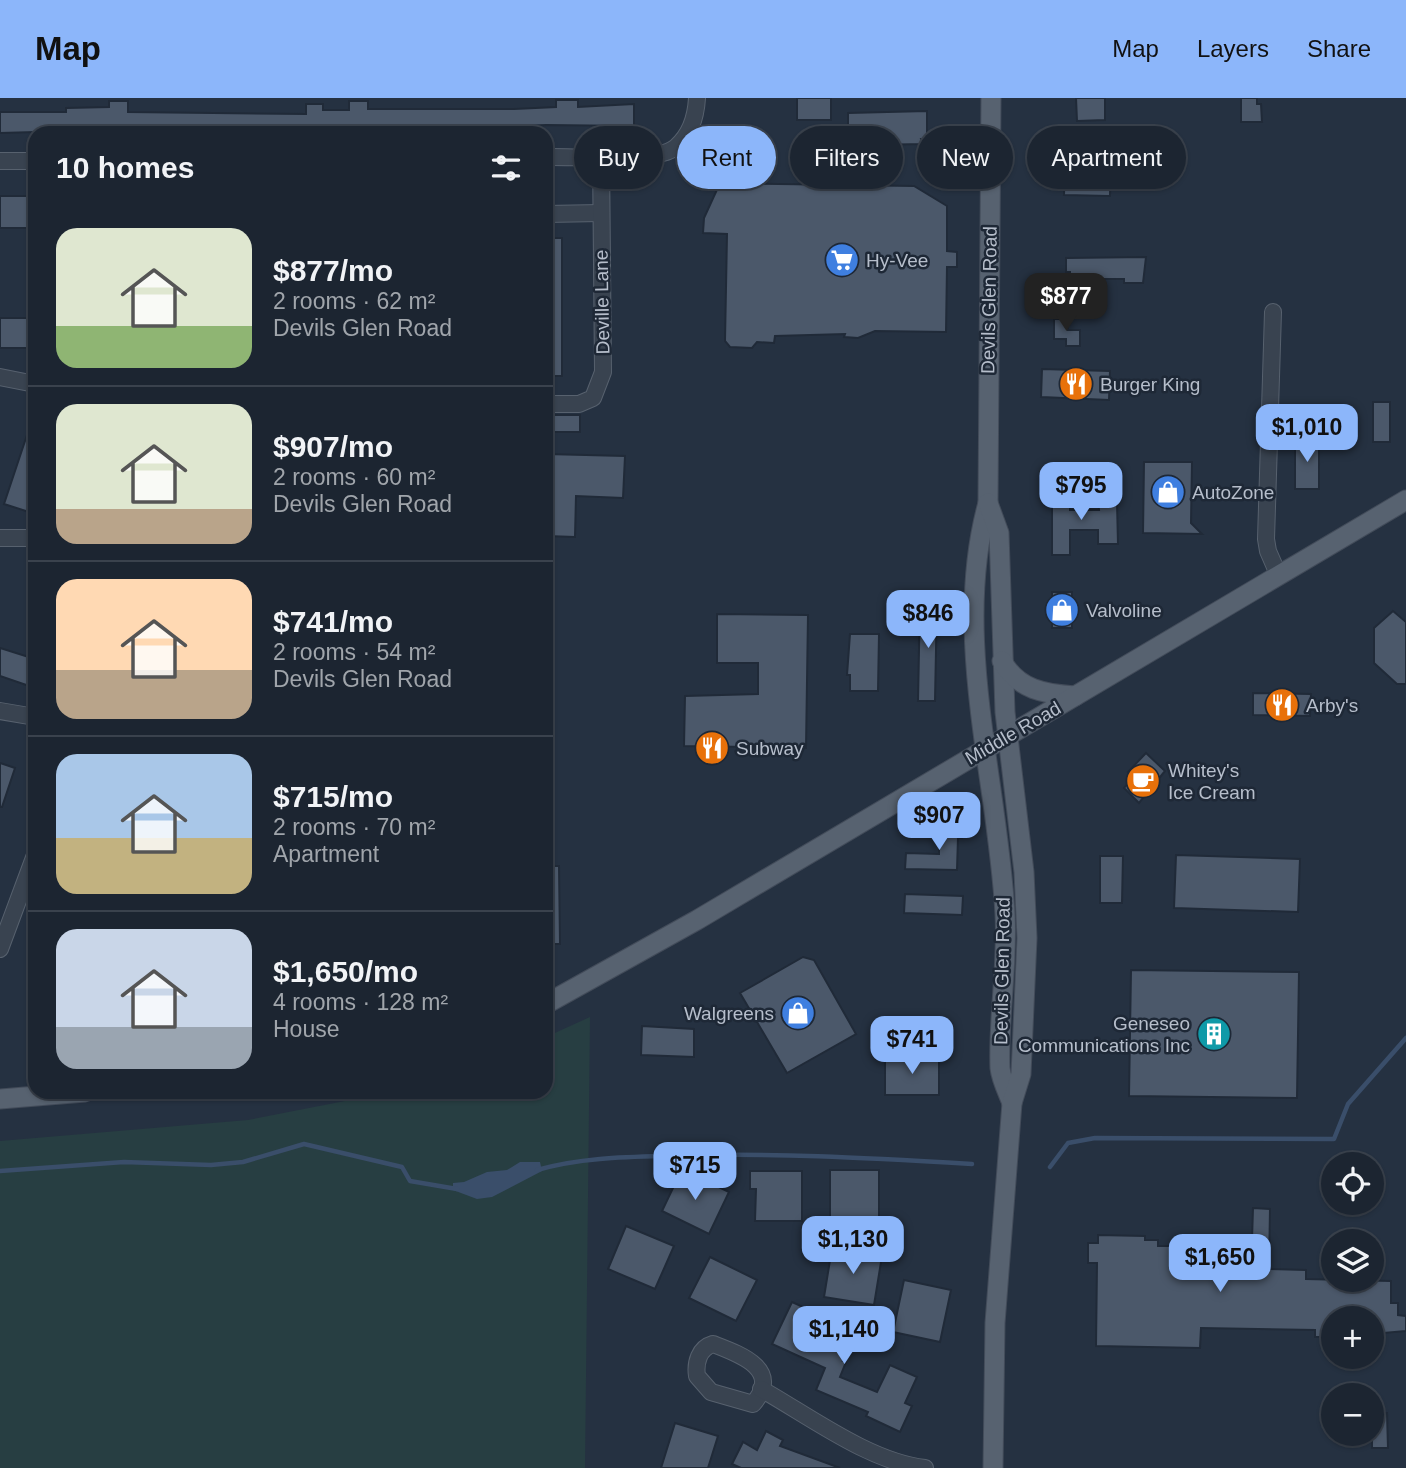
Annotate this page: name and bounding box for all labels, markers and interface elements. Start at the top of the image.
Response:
text: Map [35,30,101,67]
text: Map [1112,35,1159,62]
text: Layers [1197,35,1269,62]
text: Share [1307,35,1371,62]
chip: Buy [574,126,663,189]
chip: Rent [677,126,776,189]
chip: Filters [790,126,903,189]
chip: New [917,126,1013,189]
chip: Apartment [1027,126,1186,189]
icon: filters [487,149,525,187]
text: 10 homes [56,151,194,184]
street label: Devils Glen Road [977,226,1001,374]
supermarket icon: Hy-Vee [823,241,861,279]
street label: Deville Lane [591,250,613,354]
place label: Hy-Vee [866,250,928,271]
text: $877/mo [273,254,393,287]
icon: home [112,256,196,340]
pin: $877 [1025,274,1107,333]
text: $877 [1040,283,1092,309]
text: 2 rooms · 62 m² [273,288,435,314]
text: Devils Glen Road [273,315,452,341]
restaurant icon: Burger King [1057,365,1095,403]
place label: Burger King [1100,374,1200,395]
pin: $1,010 [1250,404,1364,464]
text: $1,010 [1272,414,1342,440]
text: $907/mo [273,430,393,463]
icon: home [112,432,196,516]
pin: $795 [1040,462,1122,522]
text: 2 rooms · 60 m² [273,464,435,490]
text: $795 [1055,472,1107,498]
shop icon: AutoZone [1149,473,1187,511]
place label: AutoZone [1192,482,1274,503]
text: Devils Glen Road [273,491,452,517]
pin: $846 [887,590,969,650]
shop icon: Valvoline [1043,591,1081,629]
text: $846 [902,600,954,626]
place label: Valvoline [1086,600,1162,621]
text: $741/mo [273,605,393,638]
icon: home [112,607,196,691]
text: 2 rooms · 54 m² [273,639,435,665]
text: Devils Glen Road [273,666,452,692]
restaurant icon: Arby's [1263,686,1301,724]
place label: Arby's [1306,695,1358,716]
street label: Middle Road [962,697,1064,769]
restaurant icon: Subway [693,729,731,767]
place label: Subway [736,738,804,759]
place label: Whitey's Ice Cream [1168,760,1256,803]
cafe icon: Whitey's Ice Cream [1124,762,1162,800]
text: $715/mo [273,780,393,813]
icon: home [112,782,196,866]
pin: $907 [898,792,980,852]
text: $907 [913,802,965,828]
text: 2 rooms · 70 m² [273,814,435,840]
text: Apartment [273,841,379,867]
street label: Devils Glen Road [990,897,1014,1045]
text: $1,650/mo [273,955,418,988]
icon: home [112,957,196,1041]
text: 4 rooms · 128 m² [273,989,448,1015]
shop icon: Walgreens [779,994,817,1032]
place label: Walgreens [684,1003,774,1024]
place label: Geneseo Communications Inc [1018,1013,1190,1056]
building icon: Geneseo Communications Inc [1195,1015,1233,1053]
text: House [273,1016,339,1042]
pin: $741 [871,1016,953,1076]
text: $741 [886,1026,938,1052]
pin: $715 [654,1142,736,1202]
text: $715 [669,1152,721,1178]
map controls [1321,1152,1384,1446]
button: locate [1321,1152,1384,1215]
pin: $1,130 [796,1216,910,1276]
text: $1,130 [818,1226,888,1252]
button: layers [1321,1229,1384,1292]
pin: $1,650 [1163,1234,1277,1294]
text: $1,650 [1185,1244,1255,1270]
pin: $1,140 [787,1306,901,1366]
button: + [1321,1306,1384,1369]
text: $1,140 [809,1316,879,1342]
button: − [1321,1383,1384,1446]

